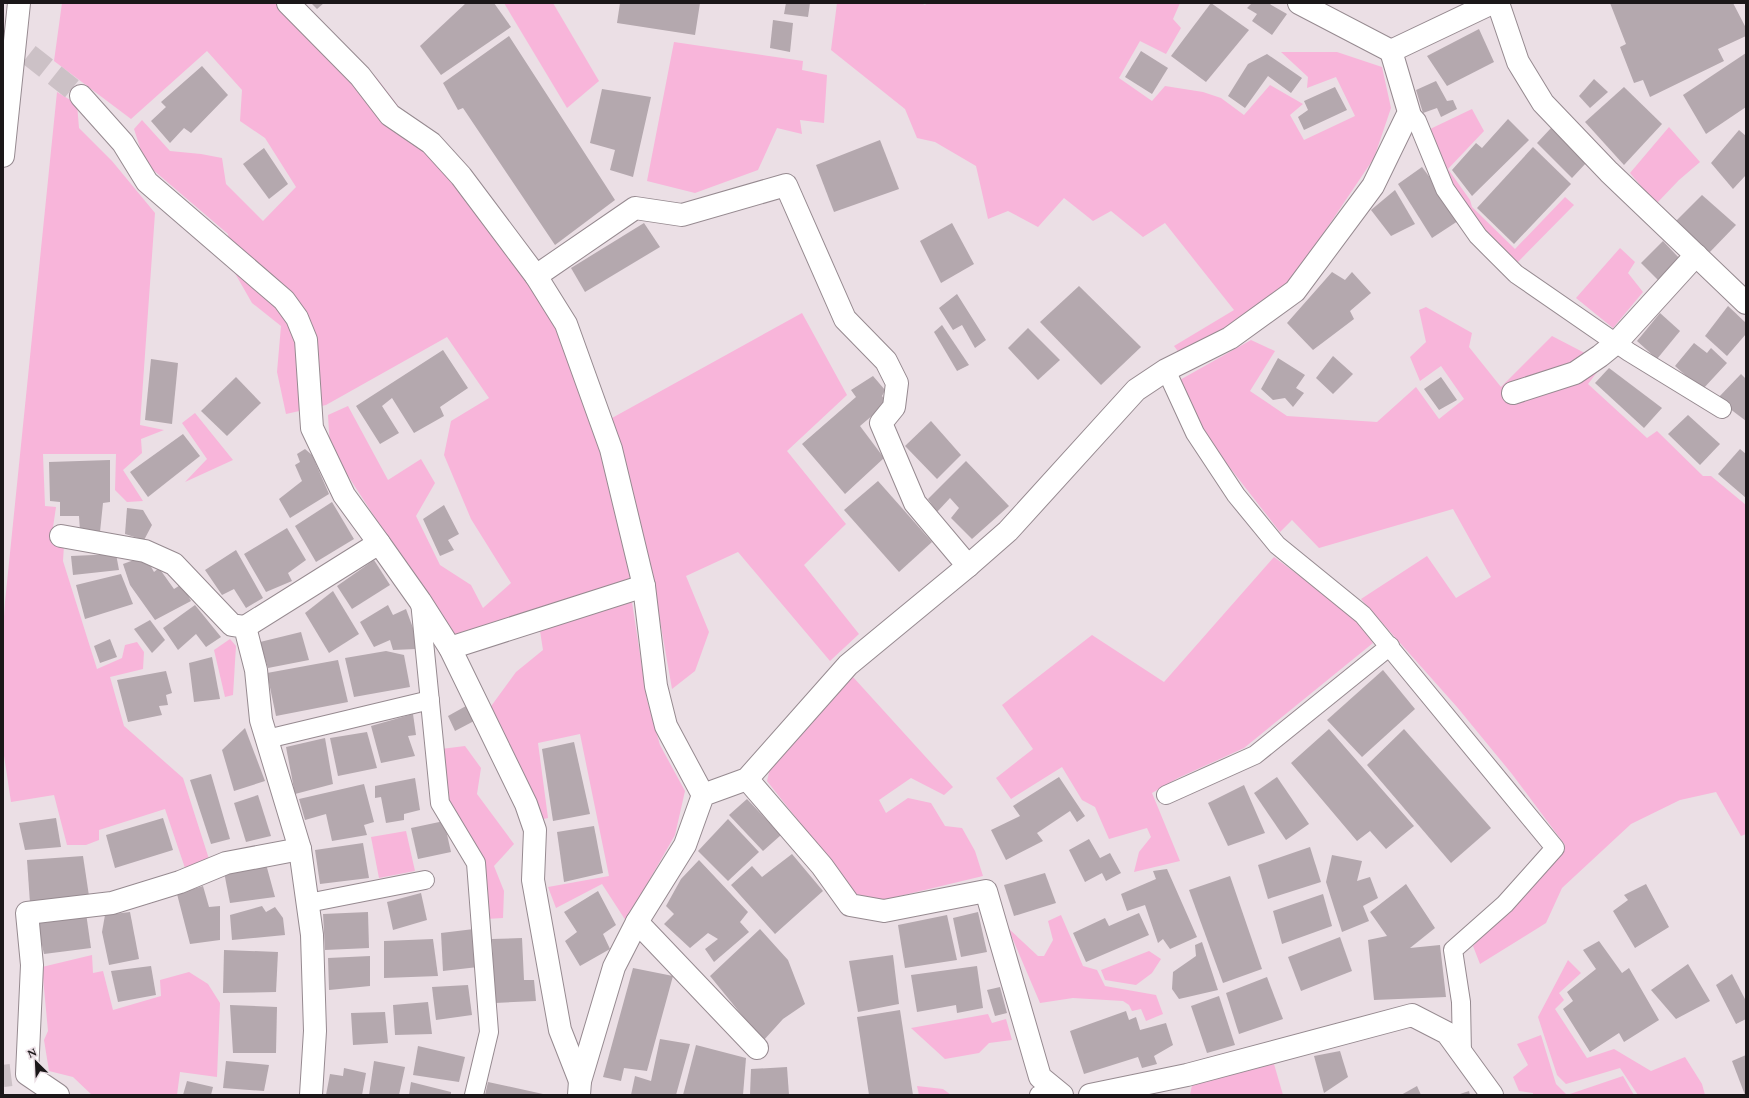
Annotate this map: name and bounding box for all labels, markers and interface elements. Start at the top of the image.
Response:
north arrow [16,1042,56,1082]
text: N [25,1044,40,1063]

